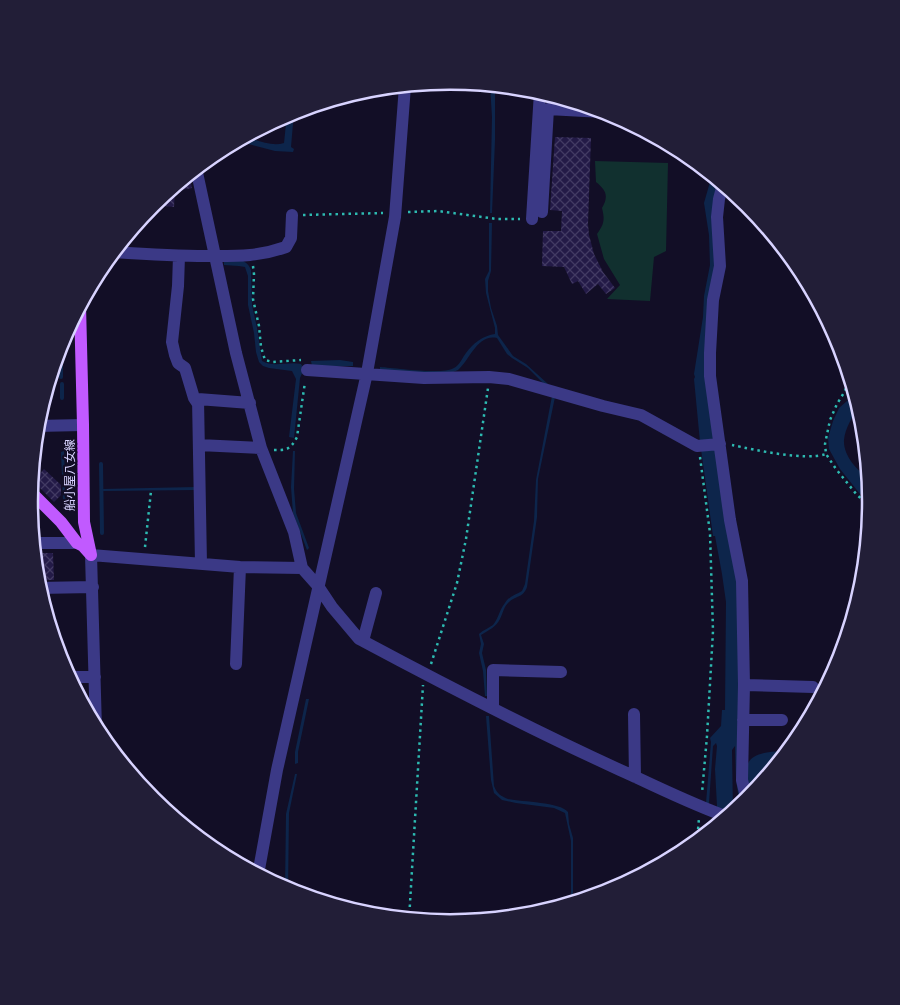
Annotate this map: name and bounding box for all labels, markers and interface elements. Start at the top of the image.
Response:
street label: 船小屋八女線 [63,439,77,511]

